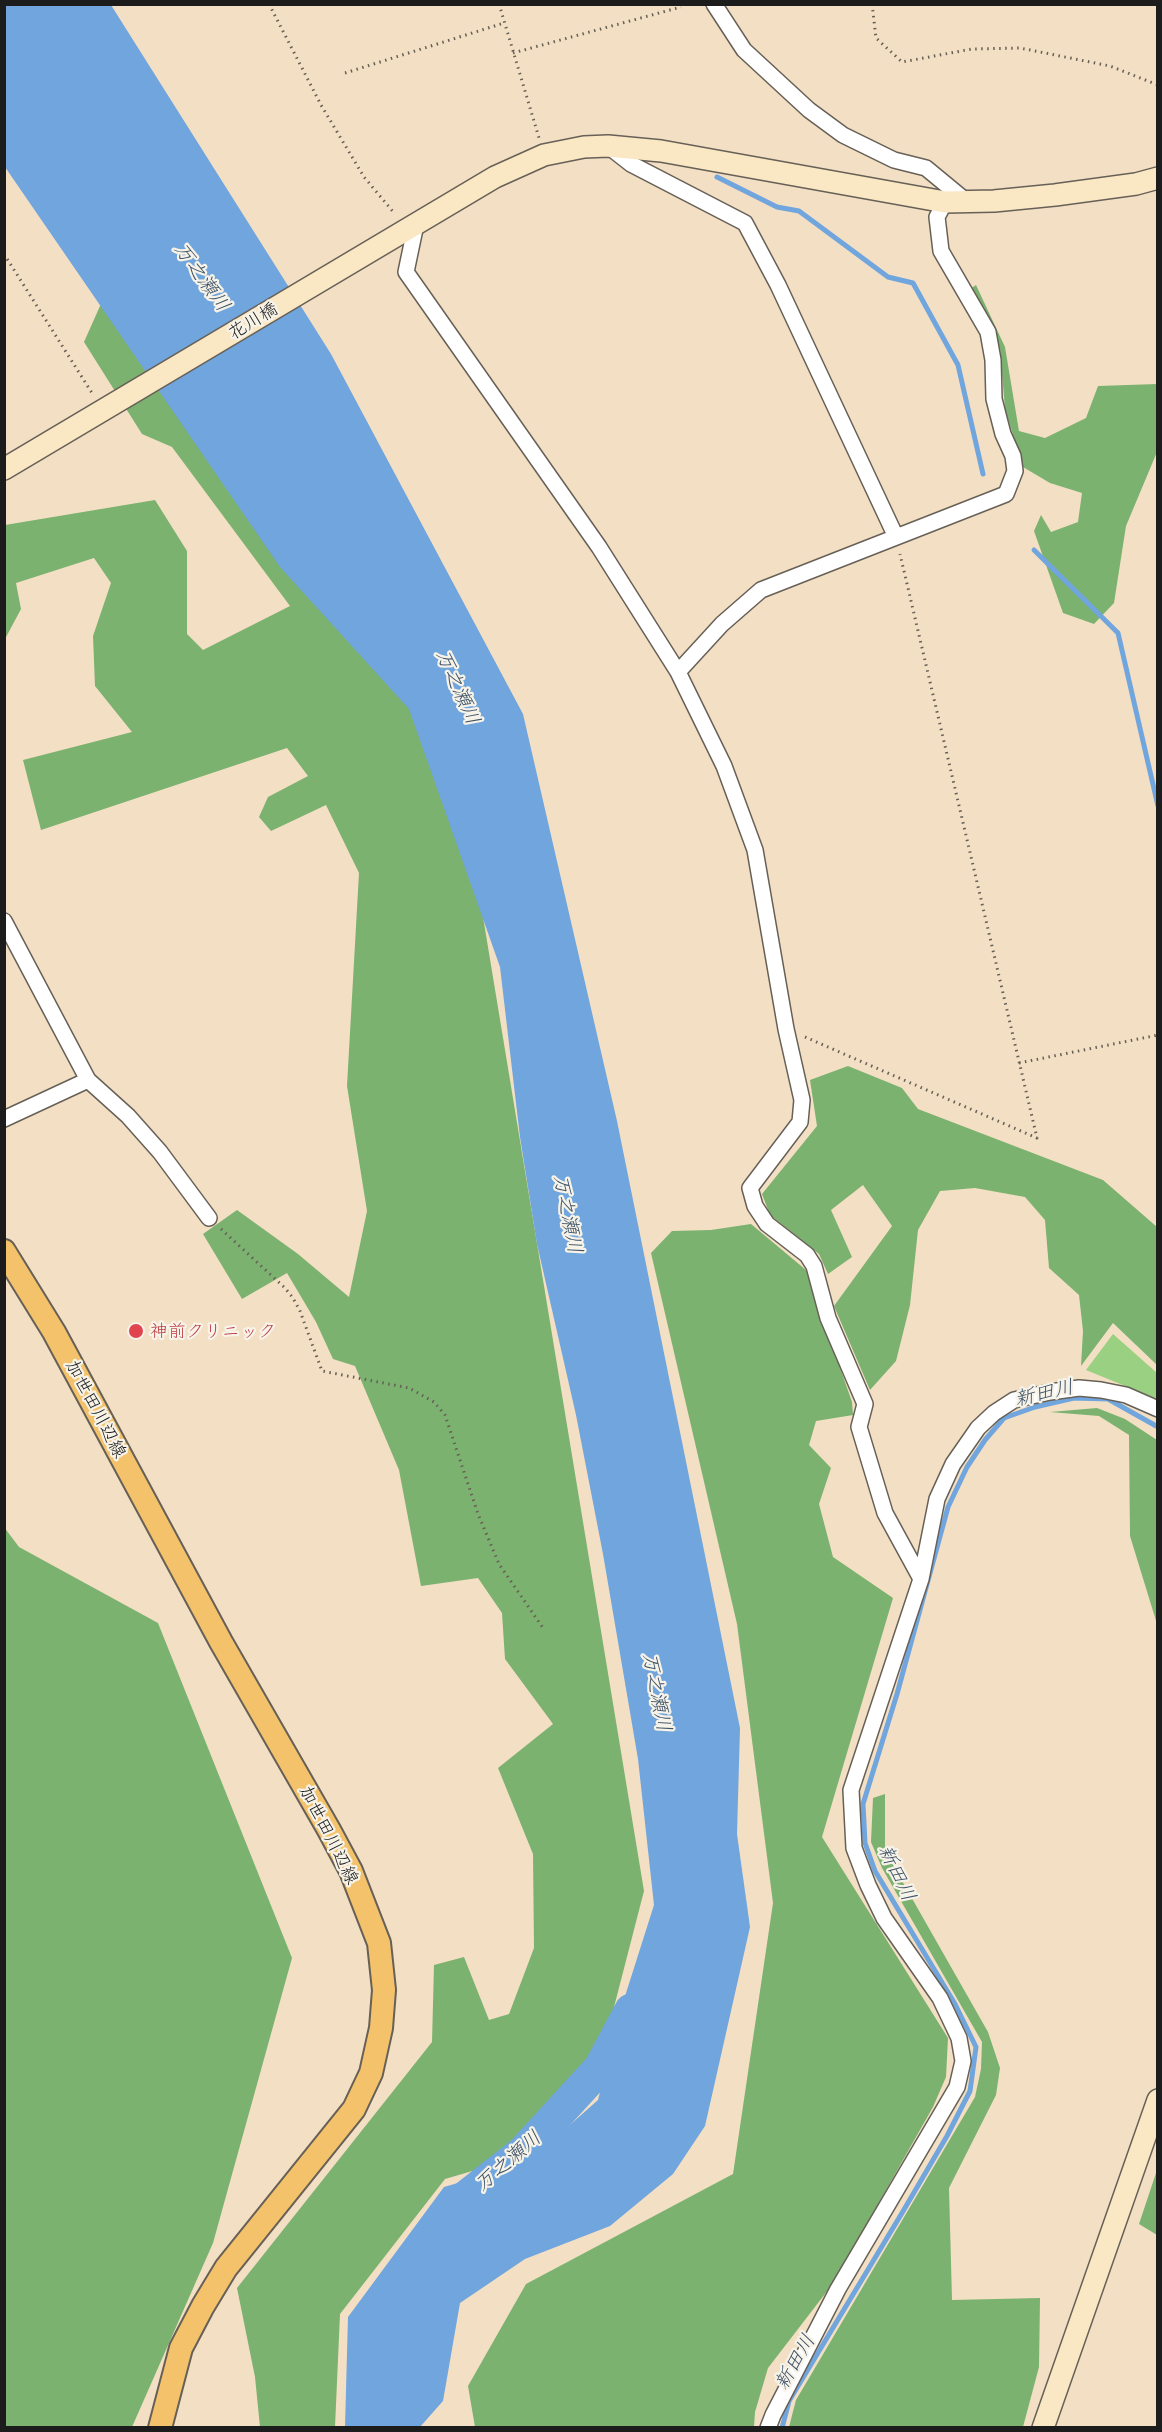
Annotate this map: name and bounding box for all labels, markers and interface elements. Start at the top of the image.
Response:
water label: 万之瀬川 [169,238,235,316]
street label: 花川橋 [224,298,282,344]
water label: 万之瀬川 [431,646,485,728]
water label: 万之瀬川 [549,1172,587,1256]
place label: 神前クリニック [150,1320,276,1342]
marker: 神前クリニック [127,1322,145,1340]
street label: 加世田川辺線 [61,1356,131,1462]
water label: 新田川 [1012,1375,1076,1411]
water label: 万之瀬川 [638,1650,676,1734]
street label: 加世田川辺線 [295,1782,363,1888]
water label: 新田川 [873,1841,921,1905]
water label: 万之瀬川 [470,2126,546,2196]
water label: 新田川 [770,2330,820,2394]

